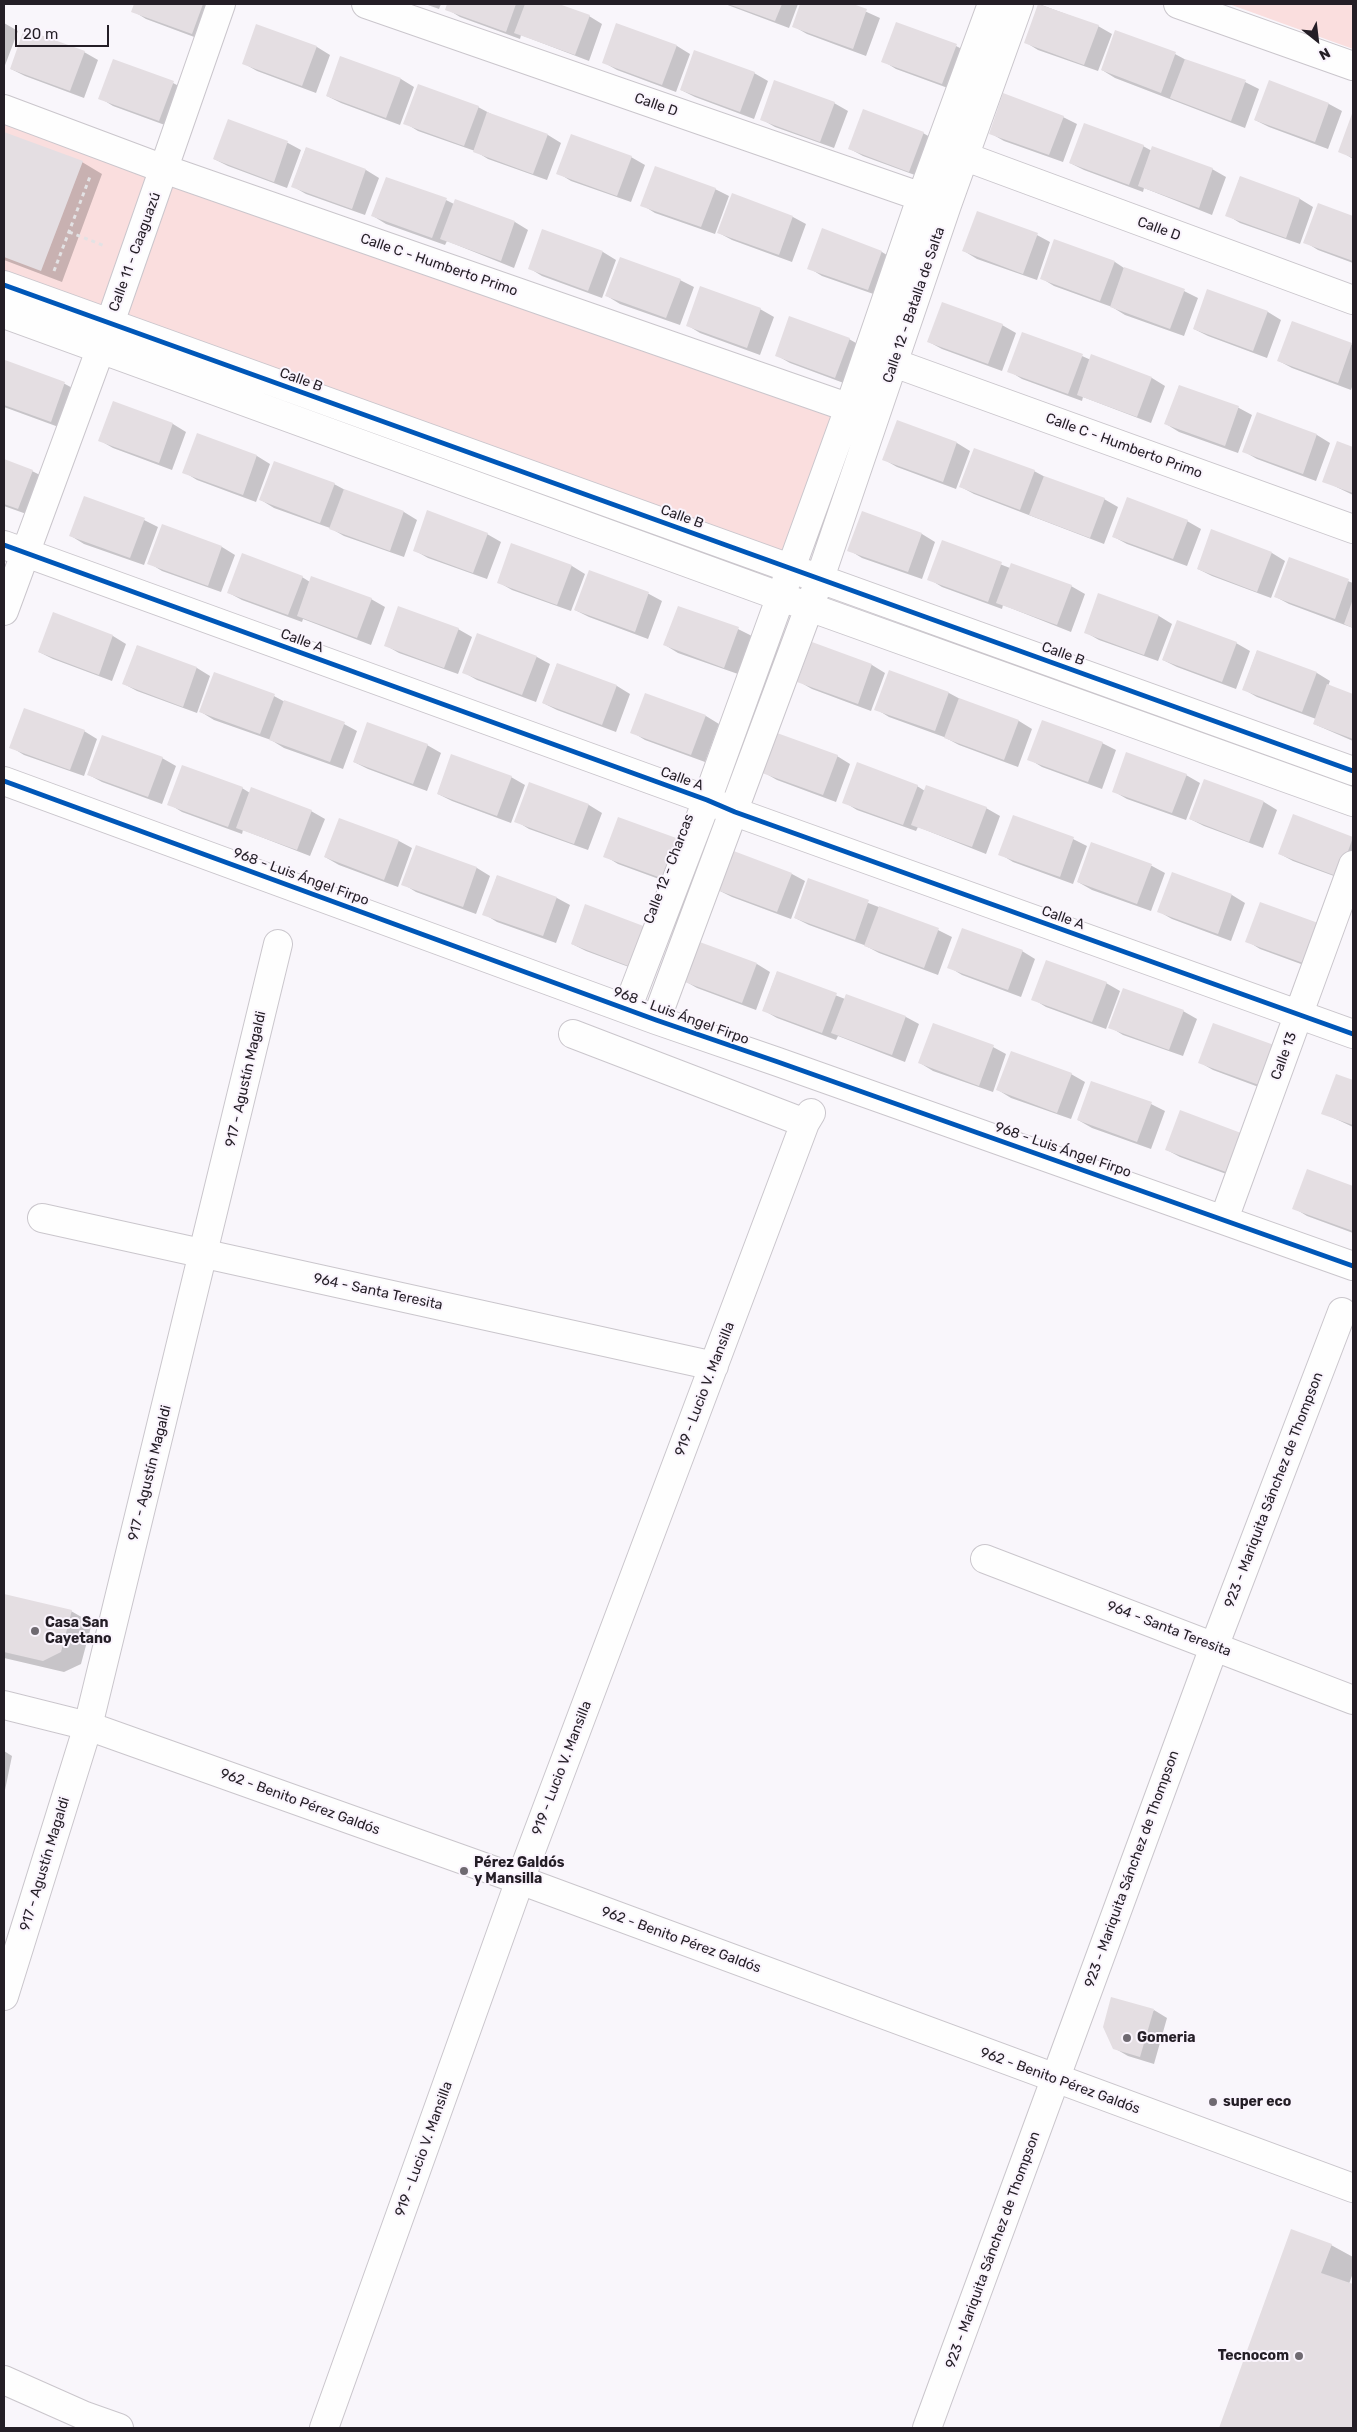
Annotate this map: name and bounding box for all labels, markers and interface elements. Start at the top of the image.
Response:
scale bar [18,15,111,47]
north arrow [1292,15,1342,65]
text: 20 m [23,25,58,43]
text: N [1316,44,1333,63]
street label: Calle D [632,90,680,120]
street label: Calle 11 - Caaguazú [106,190,164,314]
street label: Calle D [1135,213,1183,245]
street label: Calle 12 - Batalla de Salta [879,225,949,385]
street label: Calle C - Humberto Primo [358,230,520,300]
street label: Calle B [277,365,325,395]
street label: Calle C - Humberto Primo [1043,410,1205,482]
street label: Calle B [658,502,706,532]
street label: Calle A [278,625,326,657]
street label: Calle B [1039,639,1087,669]
street label: Calle A [658,763,706,795]
street label: Calle 12 - Charcas [640,812,698,926]
street label: 968 - Luis Ángel Firpo [231,845,371,909]
street label: Calle A [1039,902,1087,934]
street label: 968 - Luis Ángel Firpo [611,984,751,1048]
street label: 917 - Agustín Magaldi [222,1009,270,1149]
street label: Calle 13 [1268,1030,1300,1082]
street label: 968 - Luis Ángel Firpo [992,1119,1134,1181]
street label: 964 - Santa Teresita [312,1270,444,1314]
street label: 919 - Lucio V. Mansilla [672,1319,738,1459]
street label: 923 - Mariquita Sánchez de Thompson [1221,1370,1327,1610]
street label: 917 - Agustín Magaldi [125,1403,175,1543]
street label: 964 - Santa Teresita [1104,1598,1234,1660]
place label: Casa San Cayetano [45,1615,112,1648]
marker: Casa San Cayetano [29,1625,41,1637]
street label: 919 - Lucio V. Mansilla [529,1698,595,1838]
street label: 923 - Mariquita Sánchez de Thompson [1081,1748,1183,1990]
street label: 962 - Benito Pérez Galdós [218,1765,382,1839]
street label: 917 - Agustín Magaldi [17,1795,73,1933]
place label: Pérez Galdós y Mansilla [474,1855,564,1888]
marker: Pérez Galdós y Mansilla [458,1865,470,1877]
street label: 962 - Benito Pérez Galdós [599,1903,763,1977]
place label: Gomeria [1137,2030,1195,2046]
marker: Gomeria [1121,2032,1133,2044]
street label: 962 - Benito Pérez Galdós [978,2044,1142,2118]
street label: 919 - Lucio V. Mansilla [392,2079,456,2219]
place label: super eco [1223,2094,1291,2110]
marker: super eco [1207,2096,1219,2108]
street label: 923 - Mariquita Sánchez de Thompson [942,2129,1044,2371]
place label: Tecnocom [1218,2348,1289,2364]
marker: Tecnocom [1293,2350,1305,2362]

